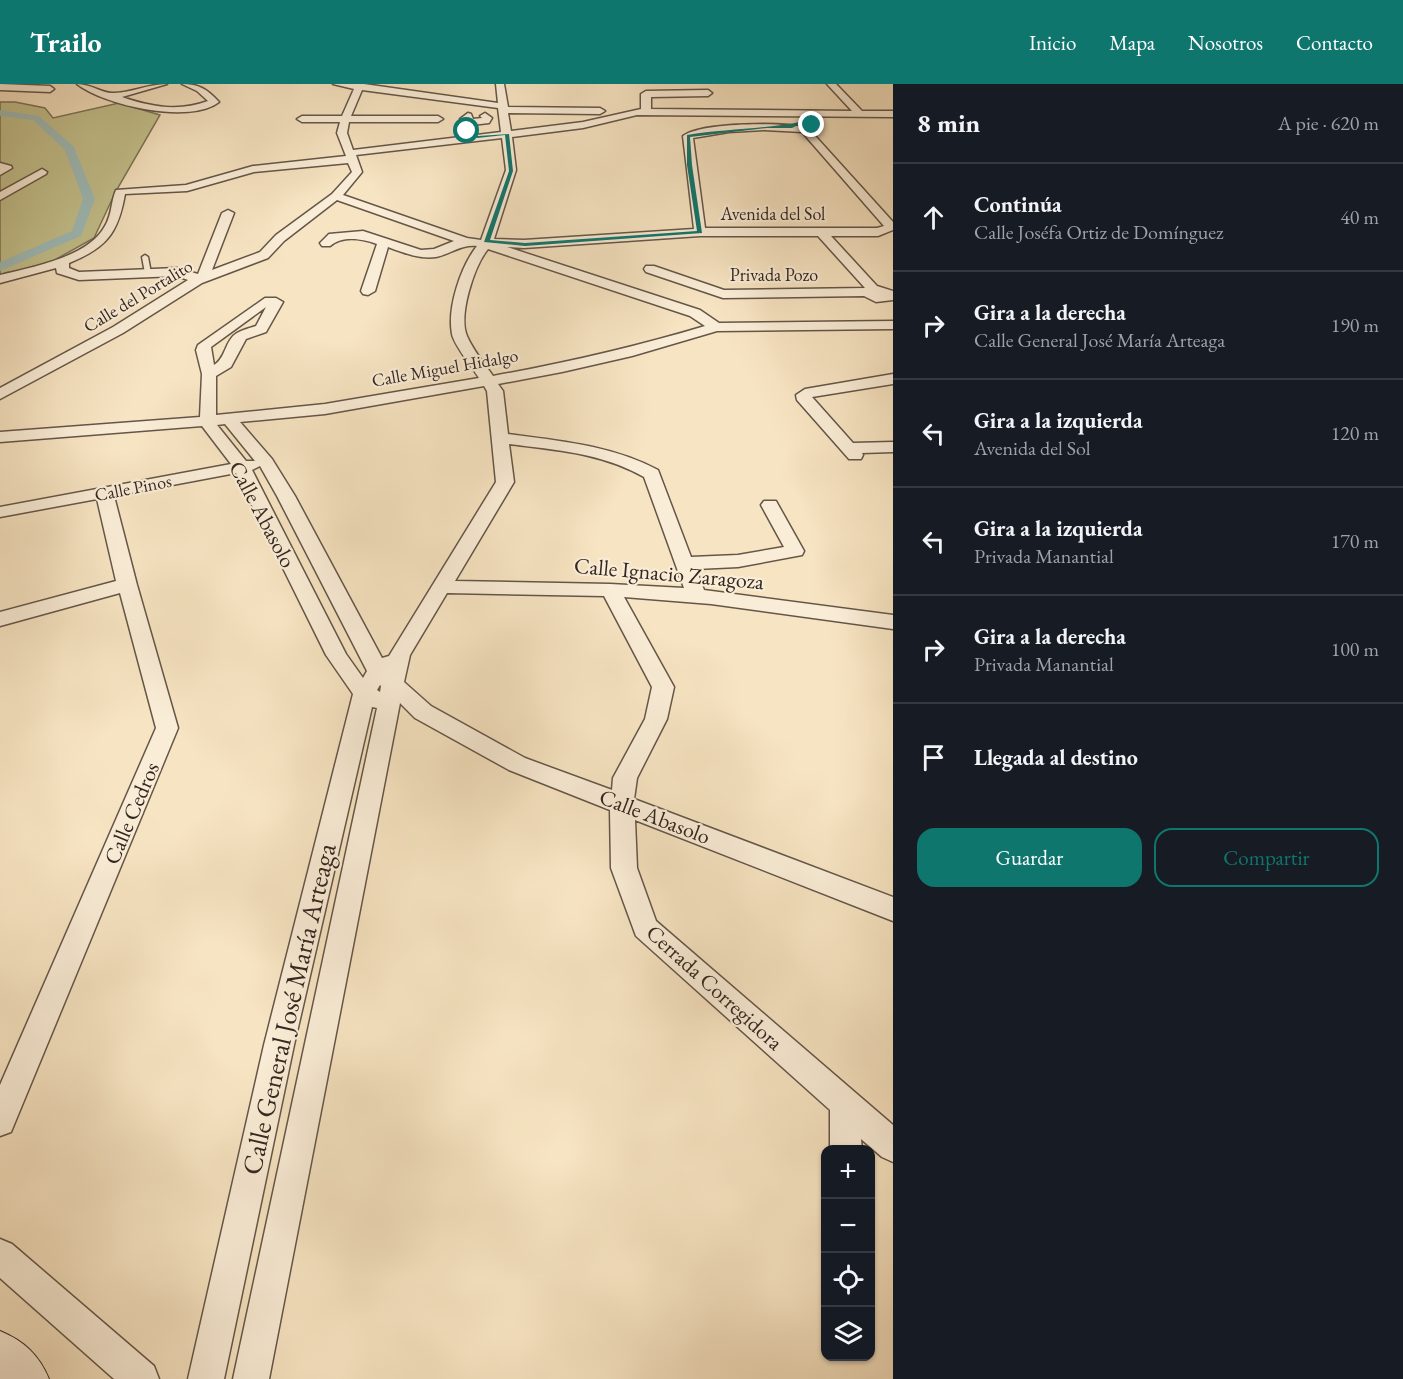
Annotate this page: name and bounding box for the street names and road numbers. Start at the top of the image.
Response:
street label: Avenida del Sol [720,202,825,225]
street label: Calle del Portalito [79,254,197,337]
street label: Privada Pozo [730,263,818,286]
street label: Calle Miguel Hidalgo [370,343,520,392]
street label: Calle Abasolo [222,456,303,573]
street label: Calle Pinos [93,469,173,506]
street label: Calle Ignacio Zaragoza [573,551,765,596]
street label: Calle Cedros [97,758,166,869]
street label: Calle Abasolo [595,782,715,851]
street label: Calle General José María Arteaga [233,840,344,1178]
street label: Cerrada Corregidora [640,918,790,1057]

